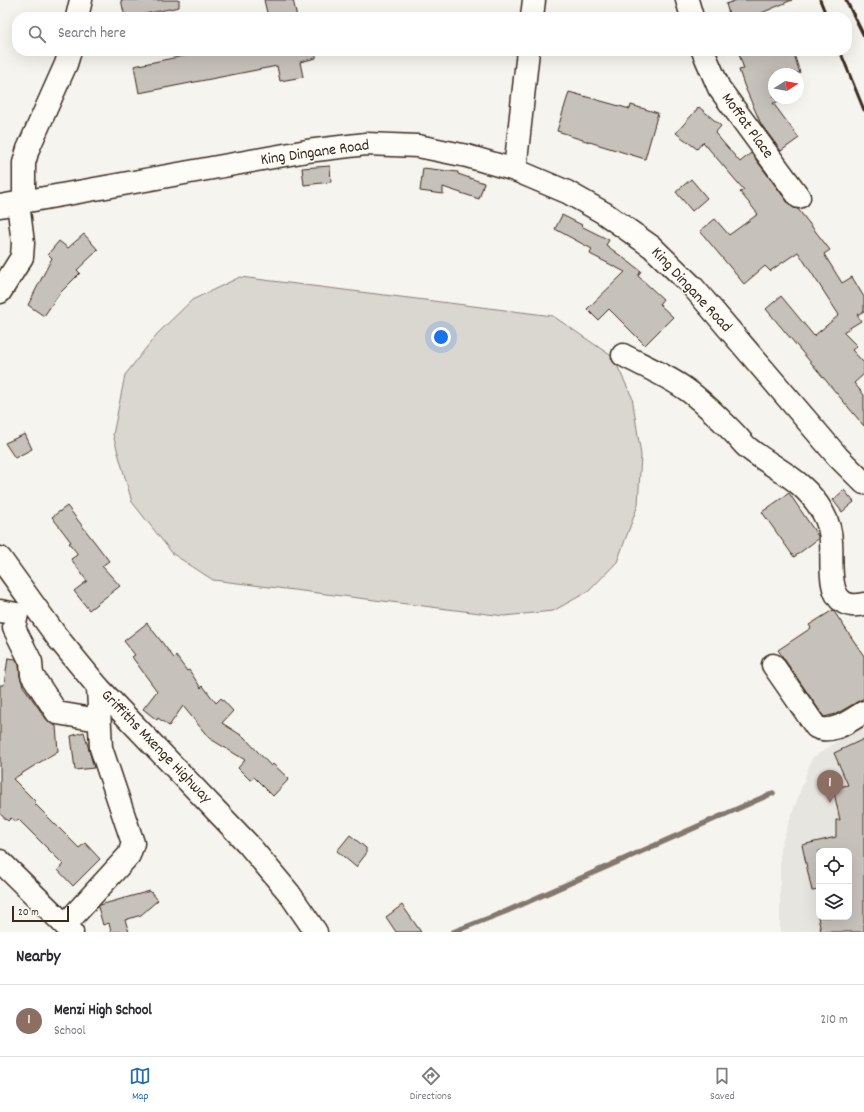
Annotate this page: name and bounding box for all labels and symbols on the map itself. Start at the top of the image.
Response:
north arrow [768,68,804,104]
street label: Moffat Place [715,88,779,164]
street label: King Dingane Road [259,134,371,172]
street label: King Dingane Road [645,242,737,338]
your location [431,327,451,347]
street label: Griffiths Mxenge Highway [95,685,217,810]
pin: 1 [817,770,843,803]
scale bar [12,904,69,923]

